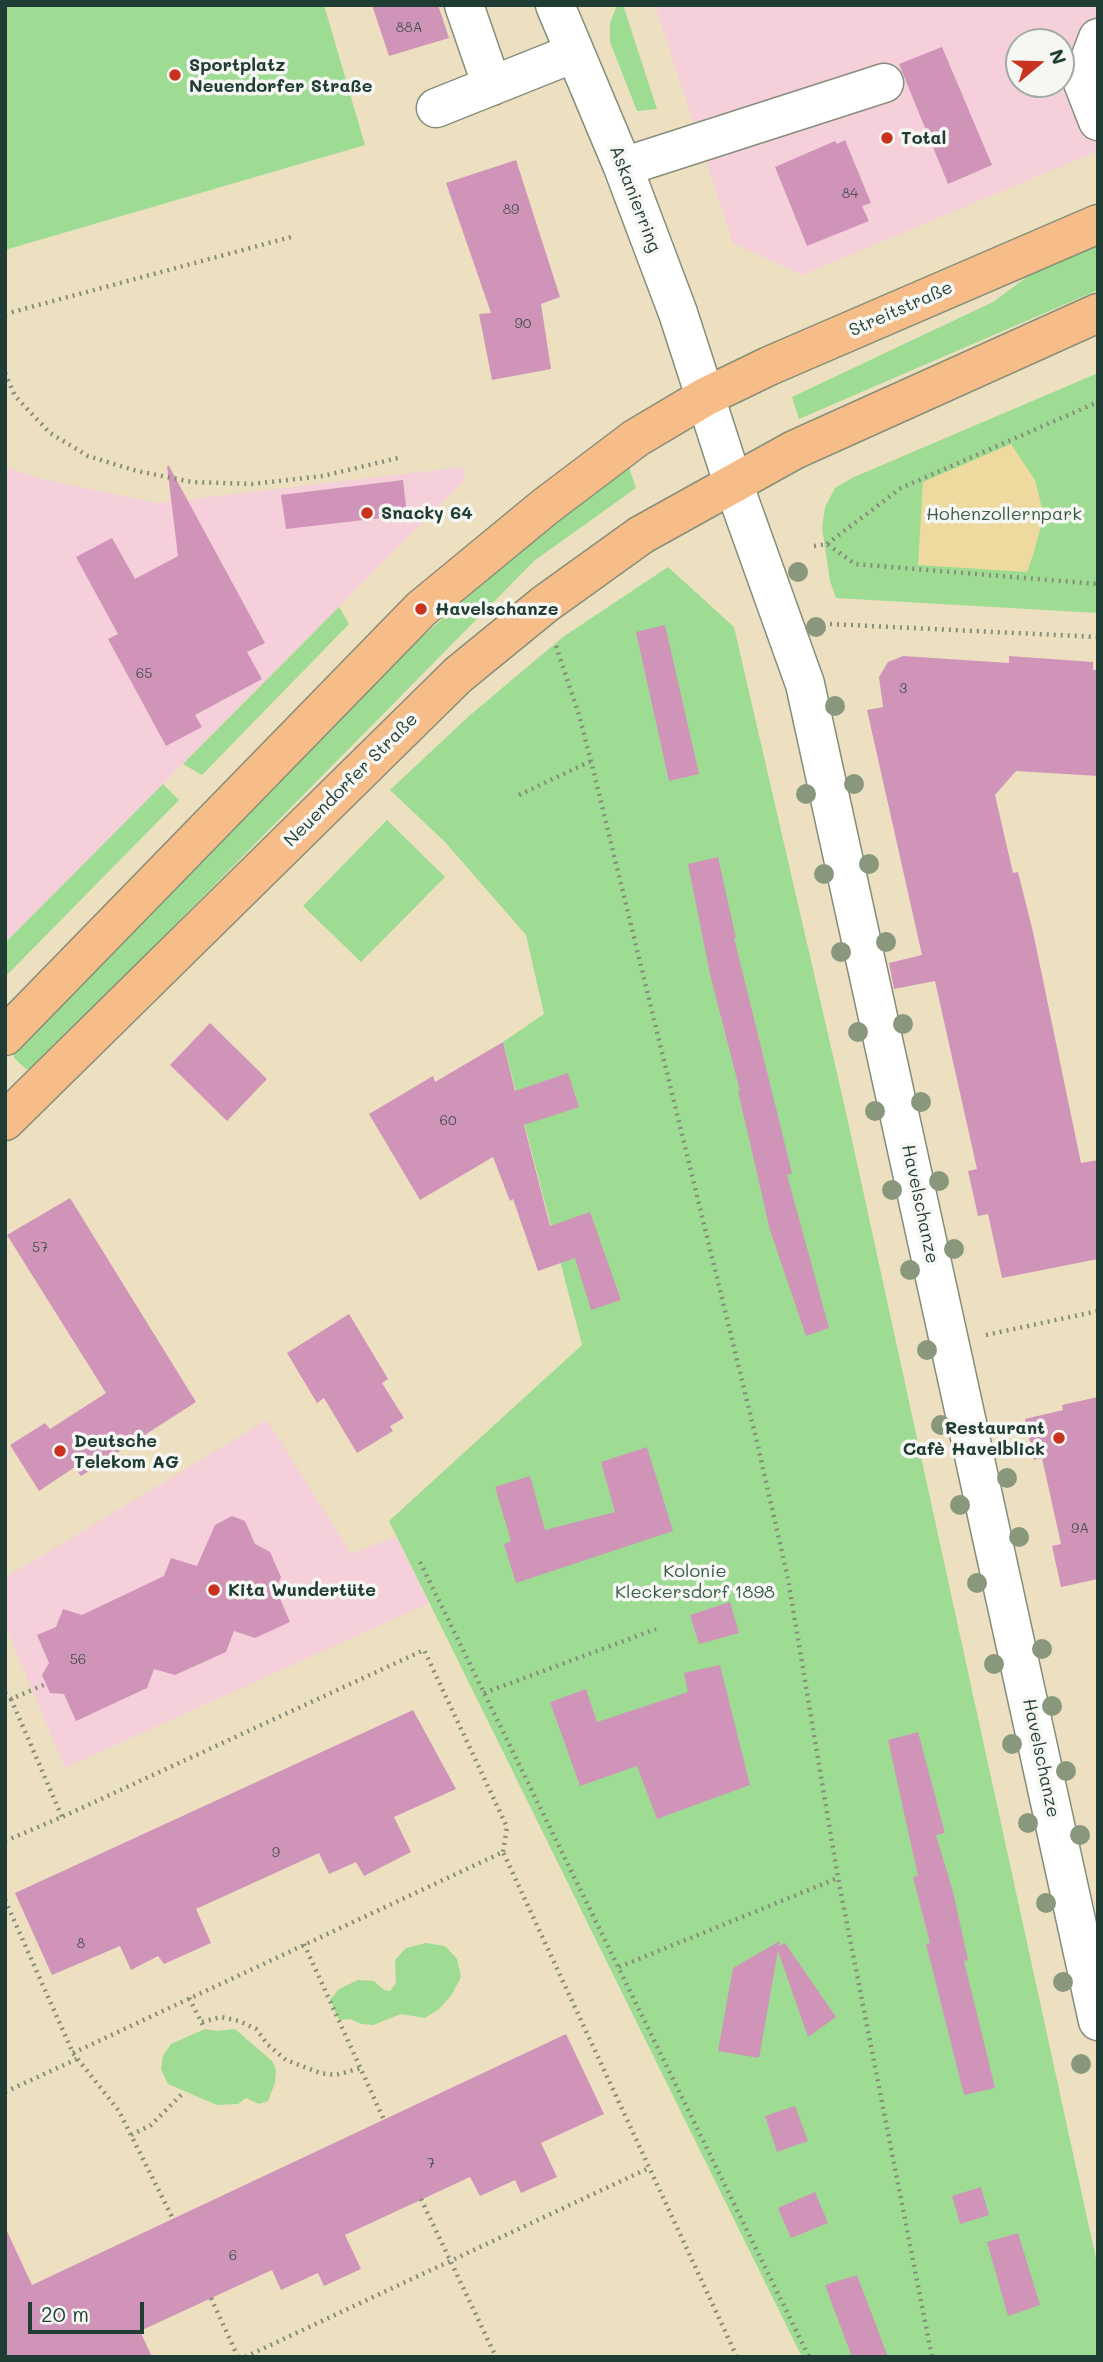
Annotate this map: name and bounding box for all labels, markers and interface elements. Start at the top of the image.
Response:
house number: 88A [396,20,422,36]
north arrow [1005,28,1075,98]
text: N [1044,46,1073,68]
place label: Sportplatz Neuendorfer Straße [189,54,372,96]
marker: Sportplatz Neuendorfer Straße [167,67,183,83]
place label: Total [901,127,946,149]
marker: Total [879,130,895,146]
street label: Askanierring [605,143,665,255]
house number: 84 [842,186,858,202]
house number: 89 [503,202,519,218]
street label: Streitstraße [846,277,956,341]
house number: 90 [515,316,531,332]
place label: Snacky 64 [381,502,473,524]
park label: Hohenzollernpark [926,503,1082,525]
marker: Snacky 64 [359,505,375,521]
place label: Havelschanze [435,598,558,620]
marker: Havelschanze [413,601,429,617]
house number: 65 [136,666,152,682]
house number: 3 [899,681,907,697]
street label: Neuendorfer Straße [280,709,422,851]
house number: 60 [439,1113,457,1129]
street label: Havelschanze [897,1143,943,1265]
house number: 57 [32,1240,48,1256]
place label: Restaurant Cafè Havelblick [903,1417,1045,1460]
place label: Deutsche Telekom AG [74,1430,179,1472]
marker: Restaurant Cafè Havelblick [1051,1430,1067,1446]
marker: Deutsche Telekom AG [52,1443,68,1459]
house number: 9A [1071,1521,1089,1537]
park label: Kolonie Kleckersdorf 1898 [615,1560,775,1602]
place label: Kita Wundertüte [228,1579,376,1601]
marker: Kita Wundertüte [206,1582,222,1598]
house number: 56 [70,1652,86,1668]
street label: Havelschanze [1018,1697,1064,1819]
house number: 9 [272,1845,280,1861]
house number: 8 [77,1936,85,1952]
house number: 7 [427,2156,435,2172]
house number: 6 [229,2248,237,2264]
scale bar [32,2288,147,2332]
text: 20 m [41,2300,89,2327]

